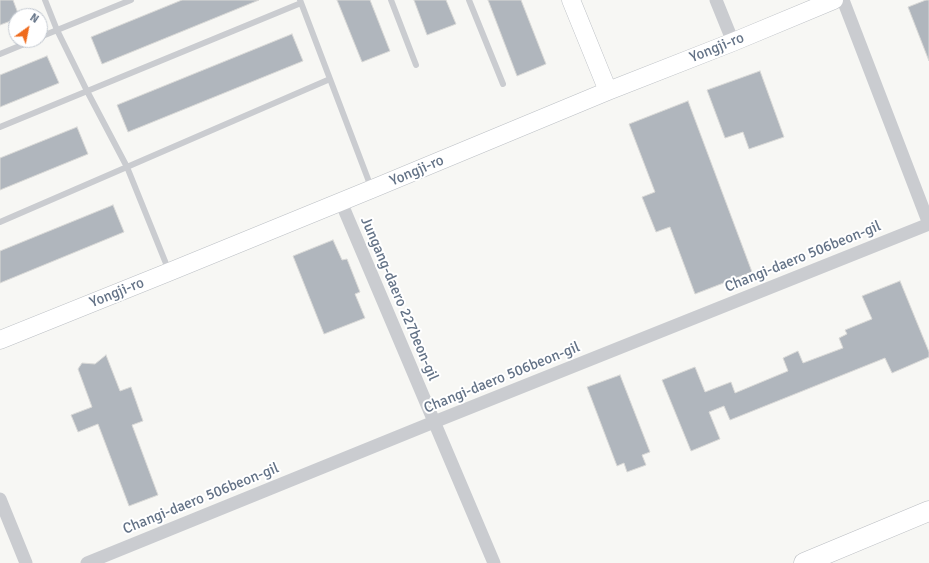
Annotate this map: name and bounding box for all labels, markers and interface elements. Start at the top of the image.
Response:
north arrow [8,8,48,48]
text: N [28,11,41,26]
street label: Yongji-ro [687,29,747,67]
street label: Yongji-ro [387,152,447,190]
street label: Jungang-daero 227beon-gil [356,214,442,384]
street label: Changi-daero 506beon-gil [722,217,884,297]
street label: Yongji-ro [87,274,147,312]
street label: Changi-daero 506beon-gil [421,338,583,418]
street label: Changi-daero 506beon-gil [120,459,282,539]

